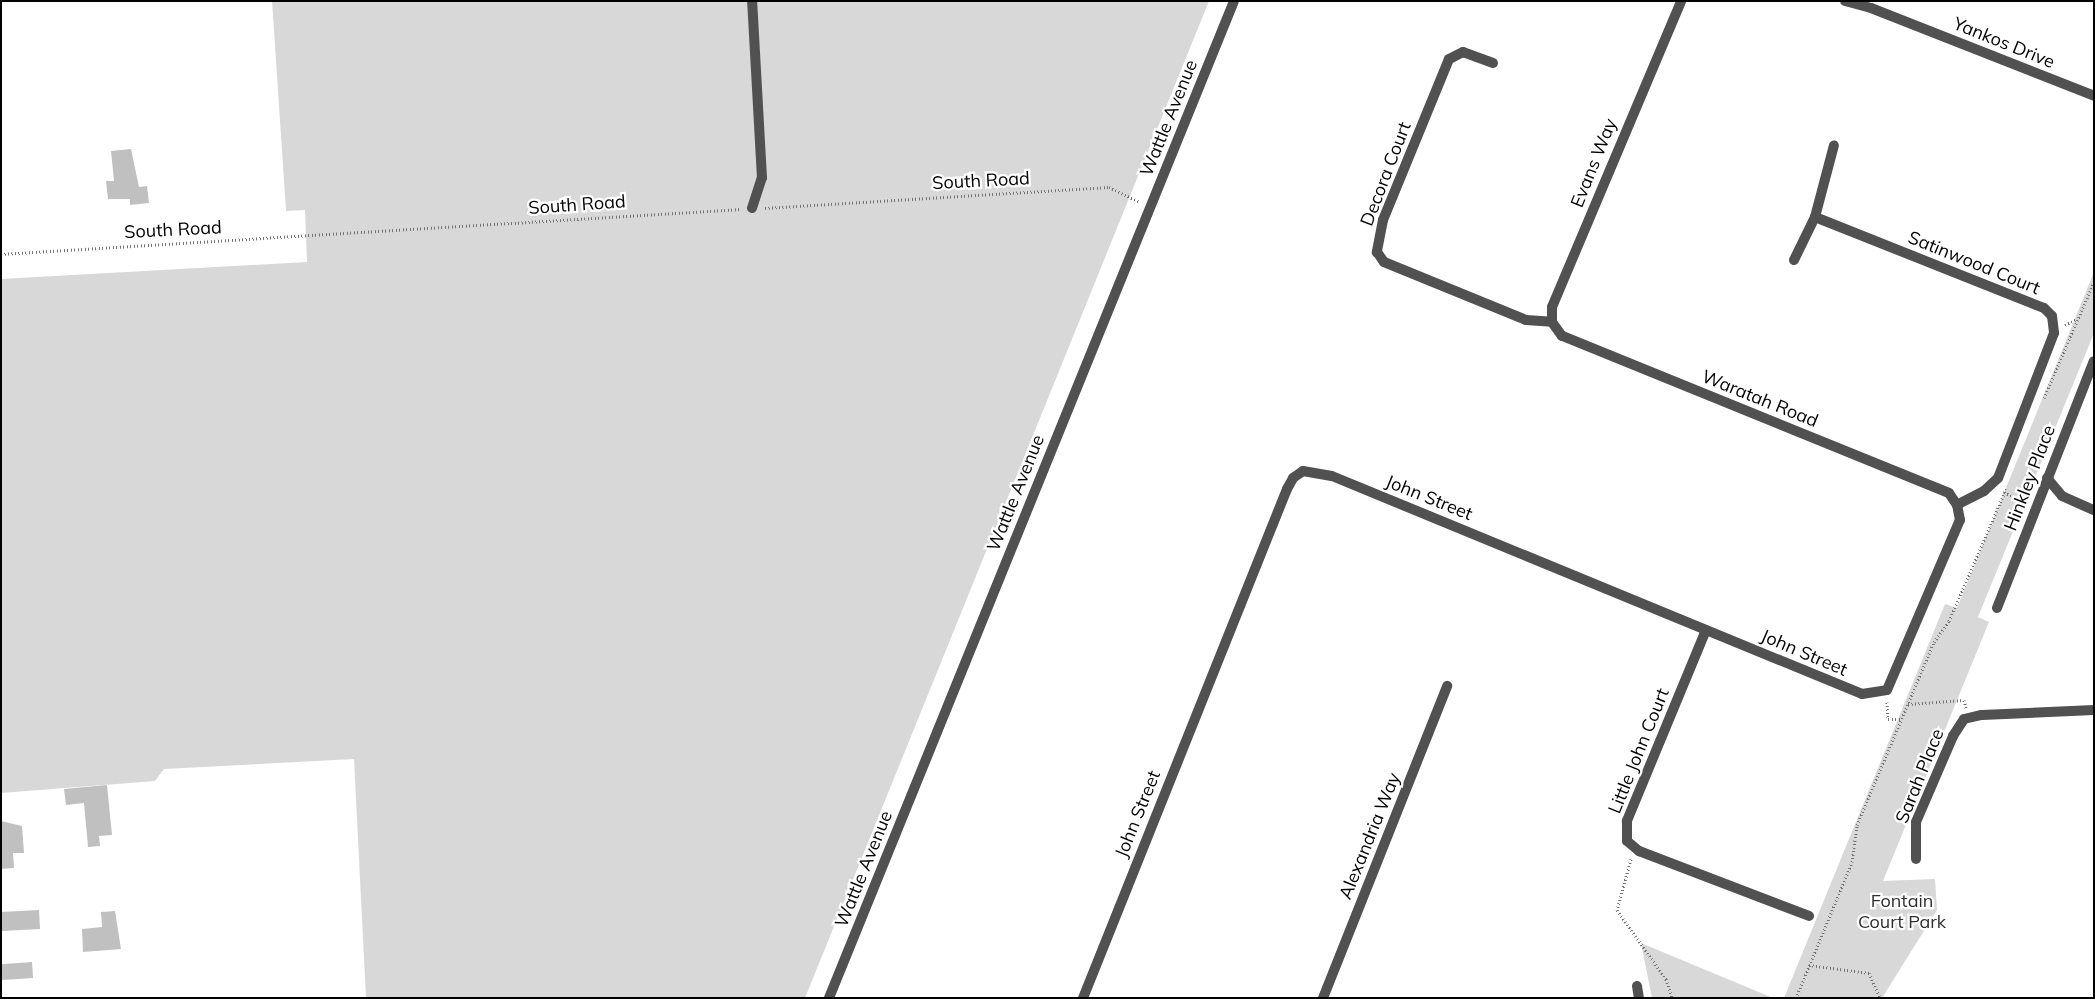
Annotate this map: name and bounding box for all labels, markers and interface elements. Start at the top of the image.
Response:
street label: Yankos Drive [1950,13,2058,73]
street label: Wattle Avenue [1136,57,1202,179]
street label: Evans Way [1566,115,1622,211]
street label: Decora Court [1356,119,1416,229]
street label: South Road [932,168,1030,194]
street label: South Road [528,191,626,219]
street label: South Road [124,217,222,243]
street label: Satinwood Court [1905,227,2043,299]
street label: Waratah Road [1699,366,1821,432]
street label: Hinkley Place [2000,422,2060,534]
street label: Wattle Avenue [983,432,1049,554]
street label: John Street [1382,471,1476,525]
street label: John Street [1758,625,1850,681]
street label: Little John Court [1604,685,1674,817]
street label: Sarah Place [1891,726,1949,826]
street label: John Street [1111,767,1165,861]
street label: Alexandria Way [1335,770,1405,902]
street label: Wattle Avenue [831,808,897,930]
park label: Fontain Court Park [1858,891,1946,934]

